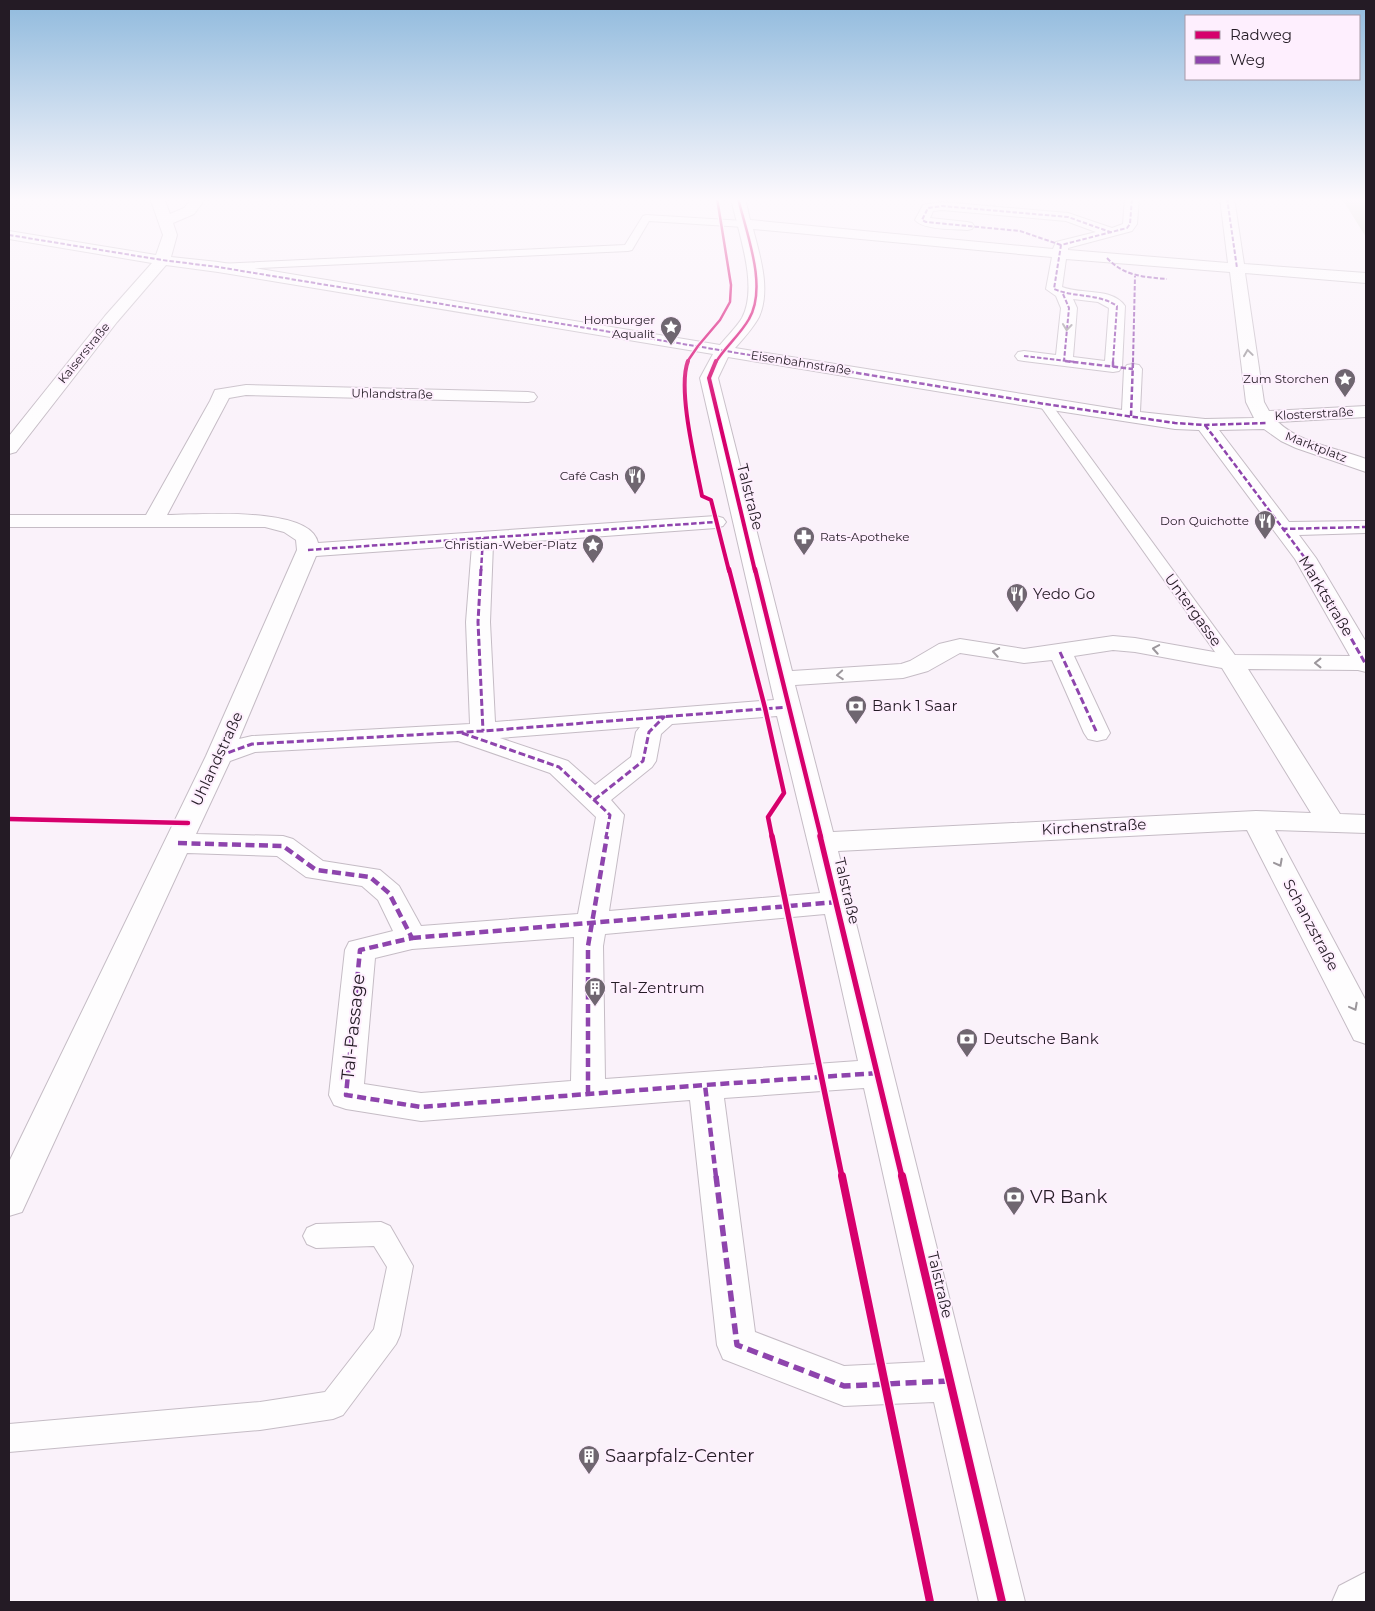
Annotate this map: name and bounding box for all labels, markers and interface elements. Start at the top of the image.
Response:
legend [1185,15,1360,80]
text: Radweg [1230,25,1292,44]
text: Weg [1230,50,1265,69]
place label: Homburger Aqualit [584,312,655,341]
place icon: Homburger Aqualit [659,315,683,346]
street label: Kaiserstraße [55,319,113,386]
one-way arrow [1062,323,1073,331]
street label: Eisenbahnstraße [750,347,852,378]
one-way arrow [1243,349,1254,357]
place icon: Zum Storchen [1333,367,1357,398]
place label: Zum Storchen [1243,371,1329,386]
street label: Uhlandstraße [351,385,433,402]
street label: Klosterstraße [1274,404,1354,423]
street label: Marktplatz [1283,428,1349,465]
street label: Talstraße [733,462,768,532]
restaurant icon: Café Cash [623,464,647,495]
place label: Café Cash [560,468,619,483]
restaurant icon: Don Quichotte [1253,509,1277,540]
place label: Don Quichotte [1160,513,1249,528]
pharmacy icon: Rats-Apotheke [792,525,816,556]
place label: Rats-Apotheke [820,529,910,544]
place icon: Christian-Weber-Platz [581,533,605,564]
place label: Christian-Weber-Platz [444,537,577,552]
street label: Marktstraße [1295,552,1358,640]
street label: Untergasse [1161,570,1226,650]
restaurant icon: Yedo Go [1005,582,1029,613]
place label: Yedo Go [1033,584,1095,603]
one-way arrow [1152,644,1161,654]
one-way arrow [991,648,1000,658]
one-way arrow [1313,657,1321,668]
one-way arrow [835,670,843,681]
bank icon: Bank 1 Saar [844,694,868,725]
place label: Bank 1 Saar [872,696,958,715]
street label: Uhlandstraße [186,709,247,809]
street label: Kirchenstraße [1041,814,1147,839]
street label: Talstraße [831,856,864,926]
one-way arrow [1273,858,1283,867]
street label: Schanzstraße [1279,876,1344,974]
street label: Tal-Passage [336,973,370,1081]
building icon: Tal-Zentrum [583,976,607,1007]
place label: Tal-Zentrum [611,978,705,997]
one-way arrow [1348,1002,1358,1011]
bank icon: Deutsche Bank [955,1027,979,1058]
place label: Deutsche Bank [983,1029,1099,1048]
bank icon: VR Bank [1002,1185,1026,1216]
place label: VR Bank [1030,1186,1107,1208]
street label: Talstraße [924,1250,957,1320]
building icon: Saarpfalz-Center [577,1444,601,1475]
place label: Saarpfalz-Center [605,1445,754,1467]

